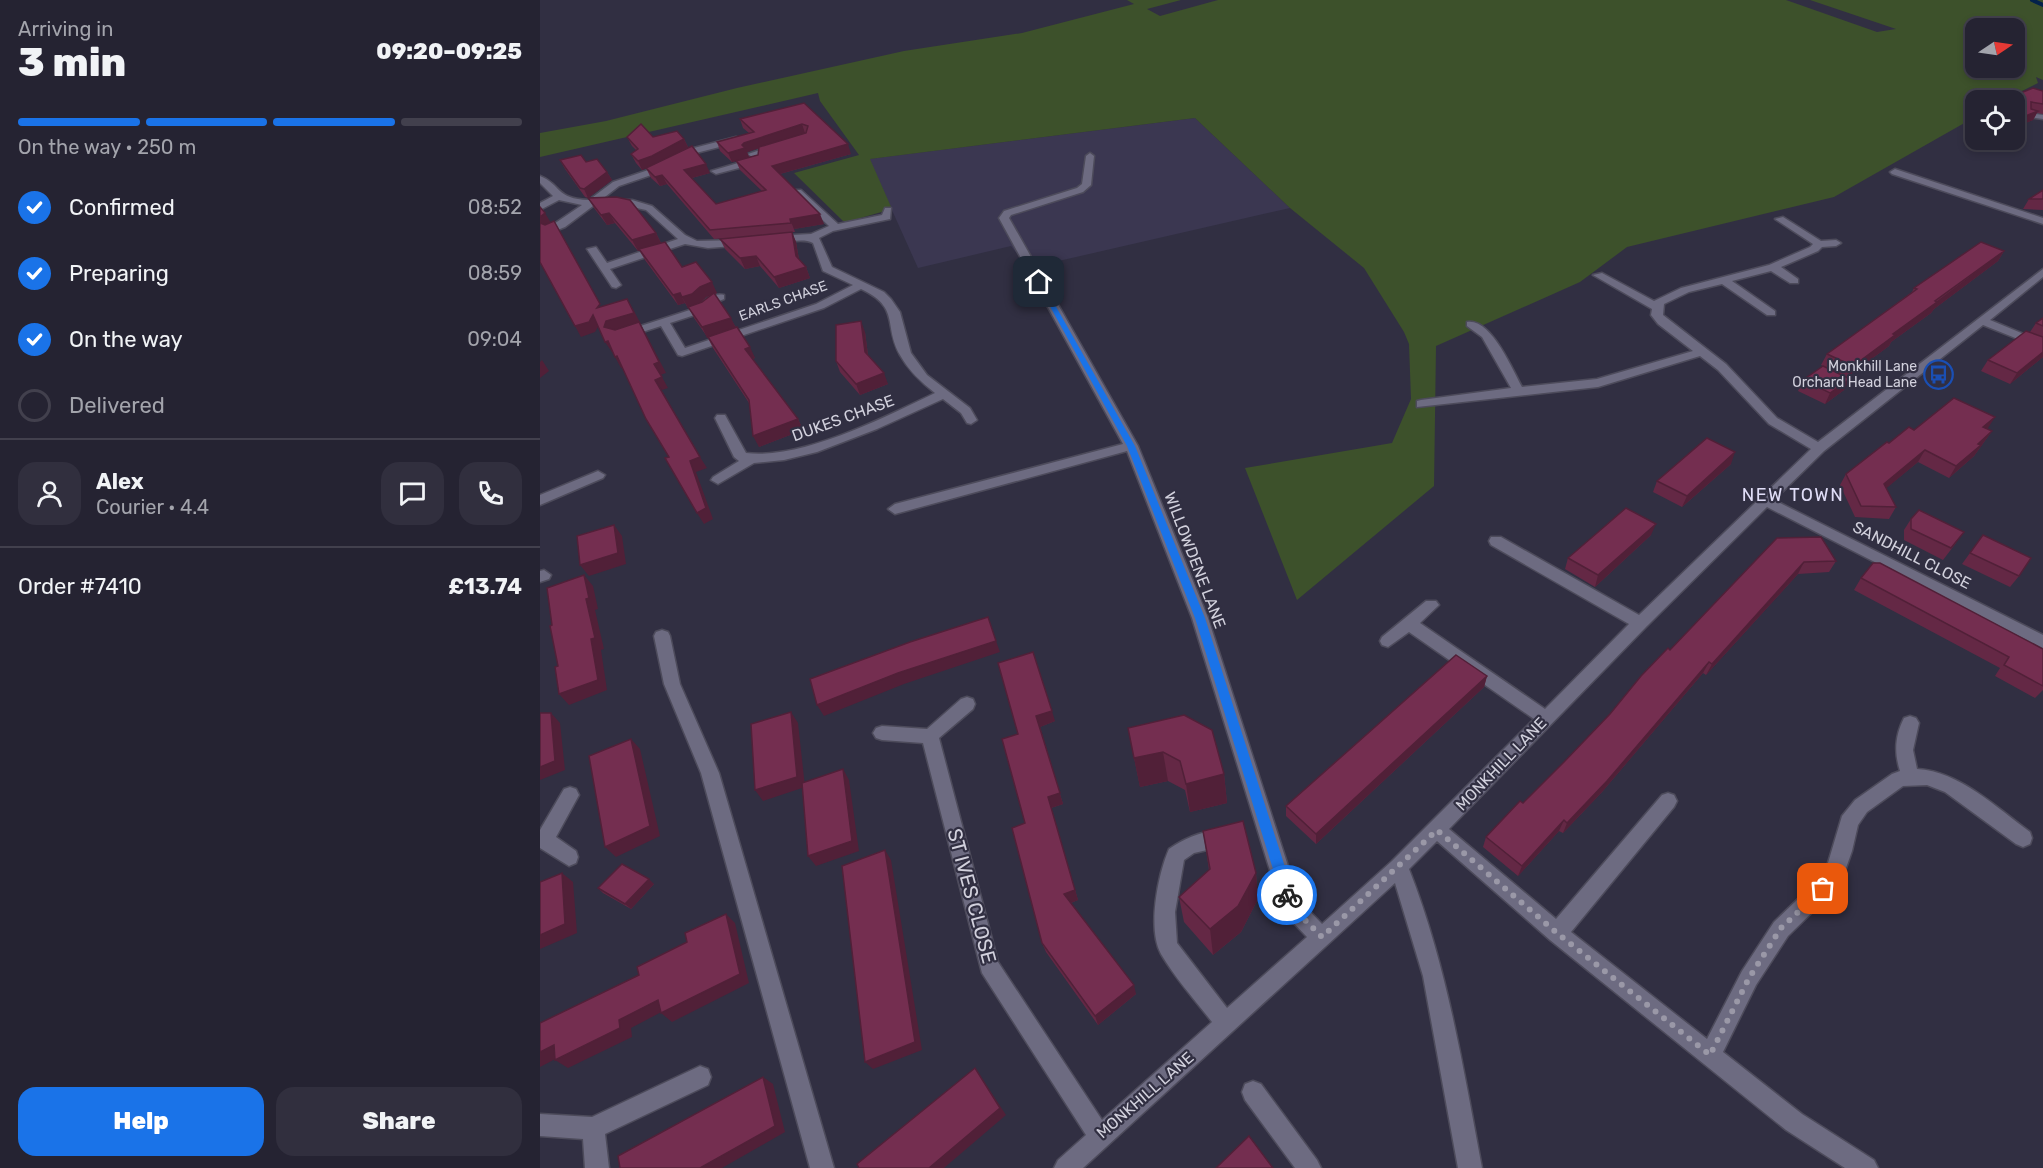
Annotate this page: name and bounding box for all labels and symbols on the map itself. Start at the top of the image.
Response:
north arrow [1965,18,2025,78]
pin [1013,256,1064,307]
street label: EARLS CHASE [736,277,830,325]
place label: Monkhill Lane Orchard Head Lane [1792,358,1917,391]
bus stop icon: Monkhill Lane Orchard Head Lane [1922,358,1954,390]
street label: DUKES CHASE [789,391,897,445]
district label: NEW TOWN [1742,484,1844,506]
street label: WILLOWDENE LANE [1160,489,1230,631]
street label: SANDHILL CLOSE [1850,517,1974,593]
street label: MONKHILL LANE [1452,713,1550,815]
street label: ST IVES CLOSE [942,826,1002,966]
pin [1797,863,1848,914]
courier [1257,865,1317,925]
street label: MONKHILL LANE [1093,1048,1197,1142]

